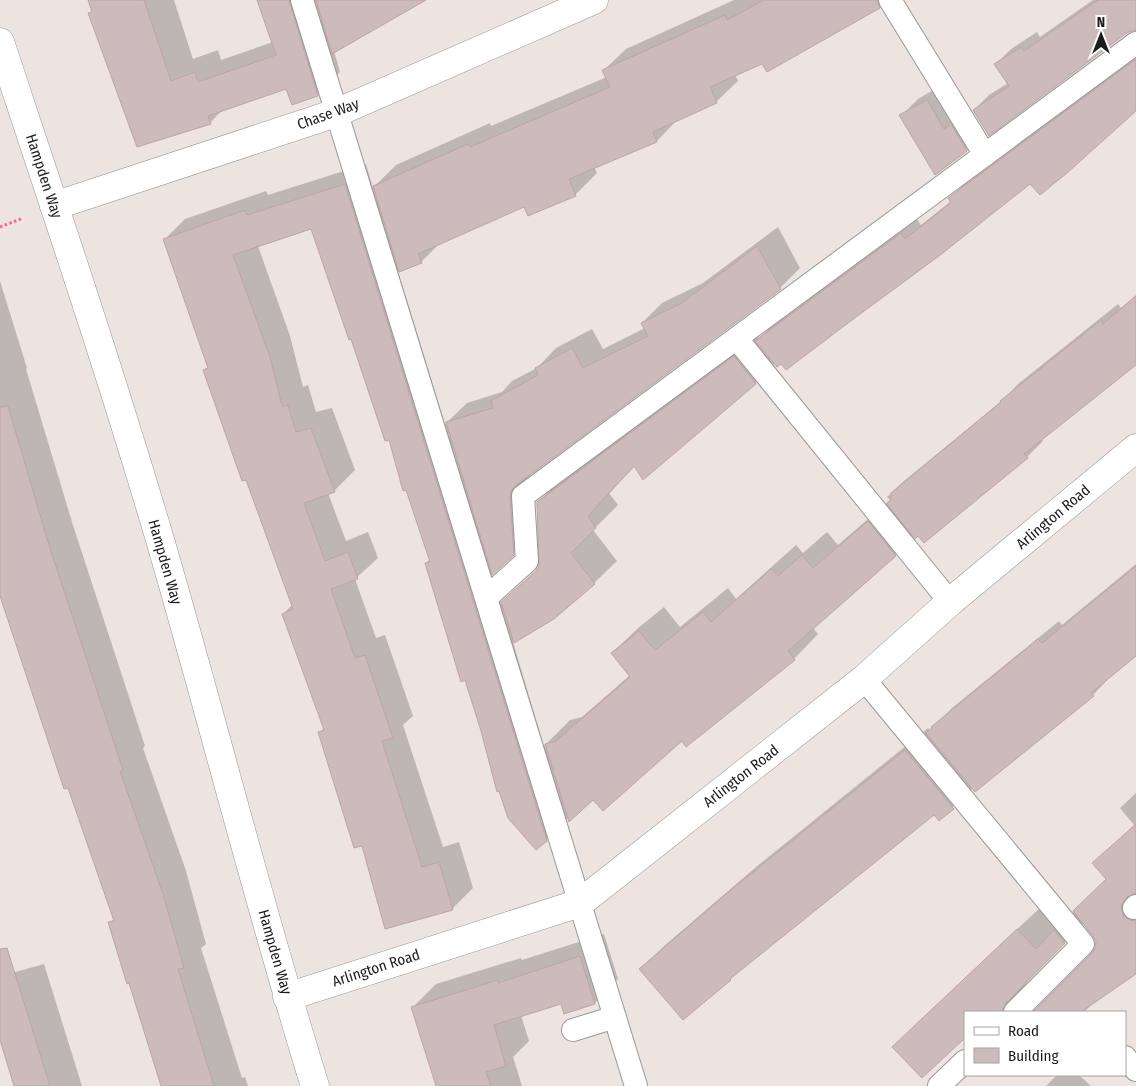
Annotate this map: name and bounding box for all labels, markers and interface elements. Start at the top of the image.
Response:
north arrow [1076,10,1126,60]
text: N [1097,14,1105,31]
street label: Chase Way [295,94,362,133]
street label: Hampden Way [22,132,66,221]
street label: Arlington Road [1012,481,1094,553]
street label: Hampden Way [144,517,186,607]
street label: Arlington Road [700,741,782,811]
street label: Hampden Way [254,907,296,997]
street label: Arlington Road [330,945,422,991]
legend [964,1011,1126,1076]
text: Road [1008,1022,1039,1040]
text: Building [1008,1047,1059,1065]

